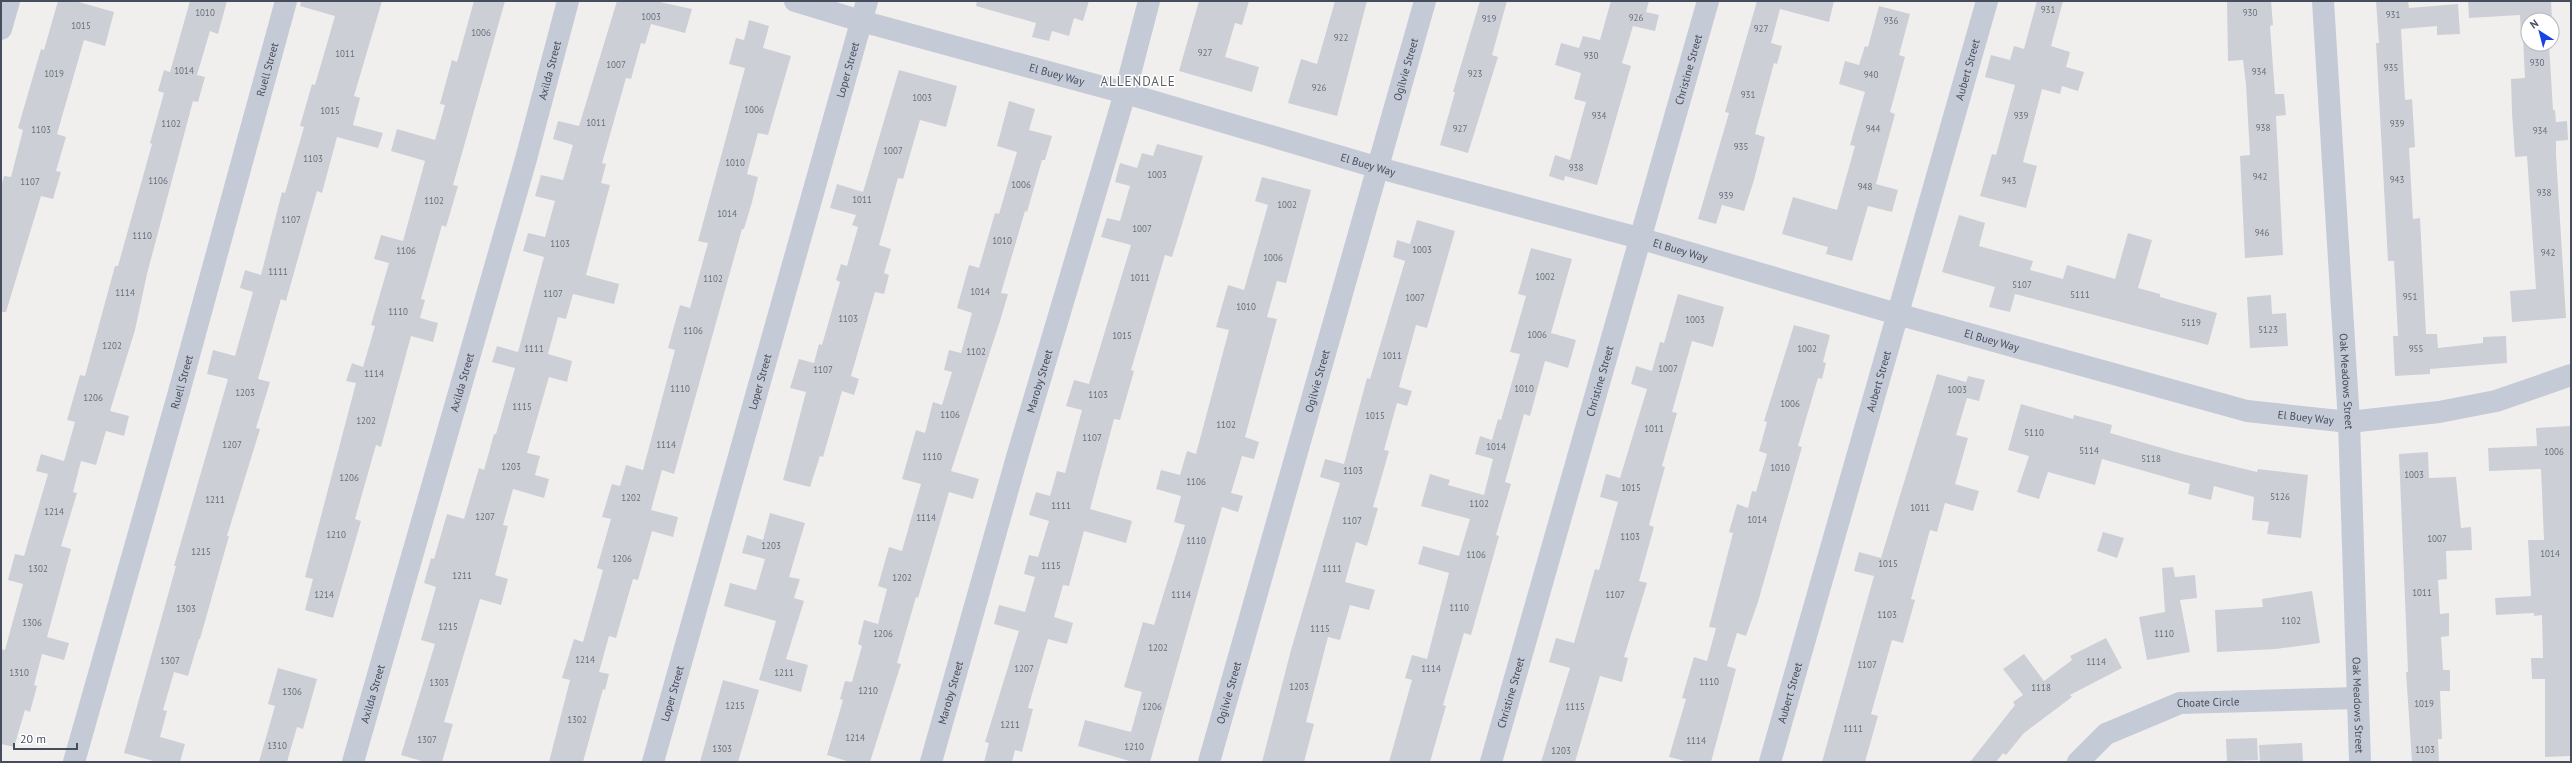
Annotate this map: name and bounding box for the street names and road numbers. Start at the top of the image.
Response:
street label: Christine Street [1672,32,1705,107]
street label: Ogilvie Street [1390,36,1421,102]
street label: Aubert Street [1952,37,1983,102]
street label: Axilda Street [535,39,564,101]
street label: Loper Street [833,40,862,99]
street label: Ruell Street [253,41,281,98]
street label: El Buey Way [1028,60,1087,89]
street label: El Buey Way [1339,150,1398,179]
street label: El Buey Way [1651,236,1710,265]
street label: El Buey Way [1963,326,2022,355]
street label: Oak Meadows Street [2337,333,2356,430]
street label: Christine Street [1583,344,1616,418]
street label: Maroby Street [1023,348,1056,415]
street label: Ogilvie Street [1302,348,1333,414]
street label: Aubert Street [1863,349,1894,413]
street label: Axilda Street [447,351,477,413]
street label: Loper Street [745,352,774,411]
street label: Ruell Street [168,353,196,411]
street label: El Buey Way [2277,407,2336,427]
street label: Christine Street [1494,655,1528,730]
street label: Oak Meadows Street [2350,657,2367,754]
street label: Maroby Street [935,659,966,726]
street label: Ogilvie Street [1213,660,1244,726]
street label: Aubert Street [1774,660,1805,725]
street label: Axilda Street [358,663,388,725]
street label: Loper Street [658,664,687,723]
street label: Choate Circle [2177,694,2240,710]

